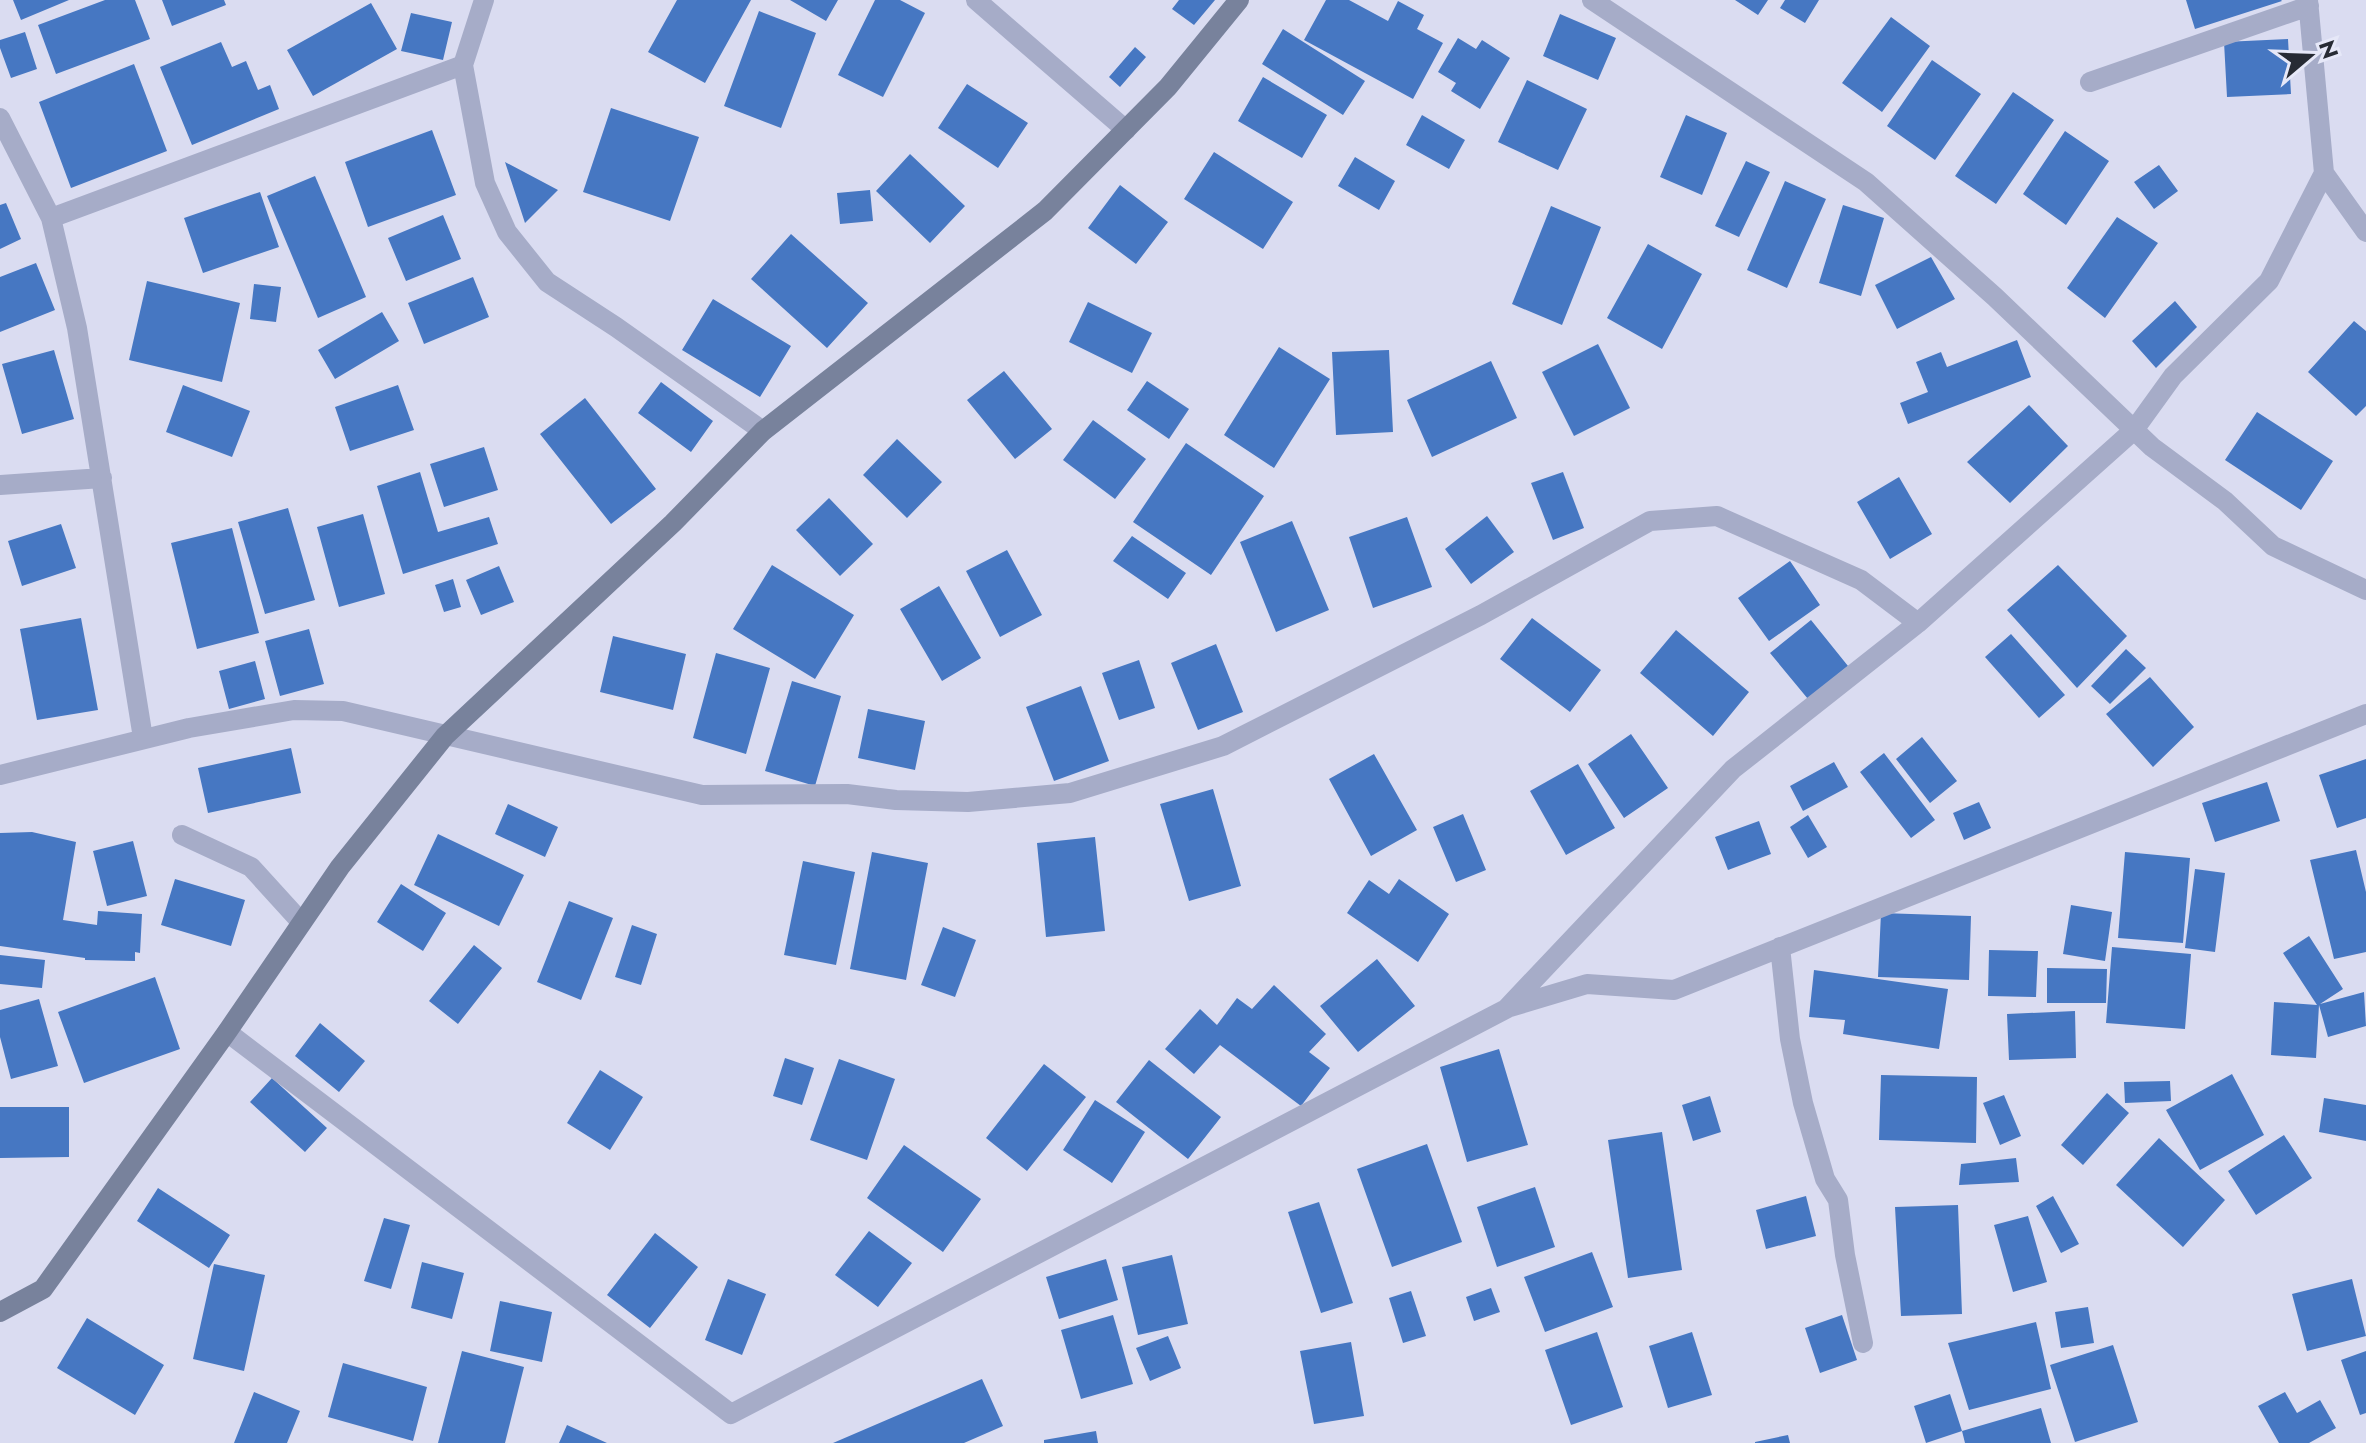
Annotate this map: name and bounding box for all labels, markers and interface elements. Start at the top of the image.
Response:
north arrow [2270,16,2350,96]
text: N [2311,36,2347,63]

